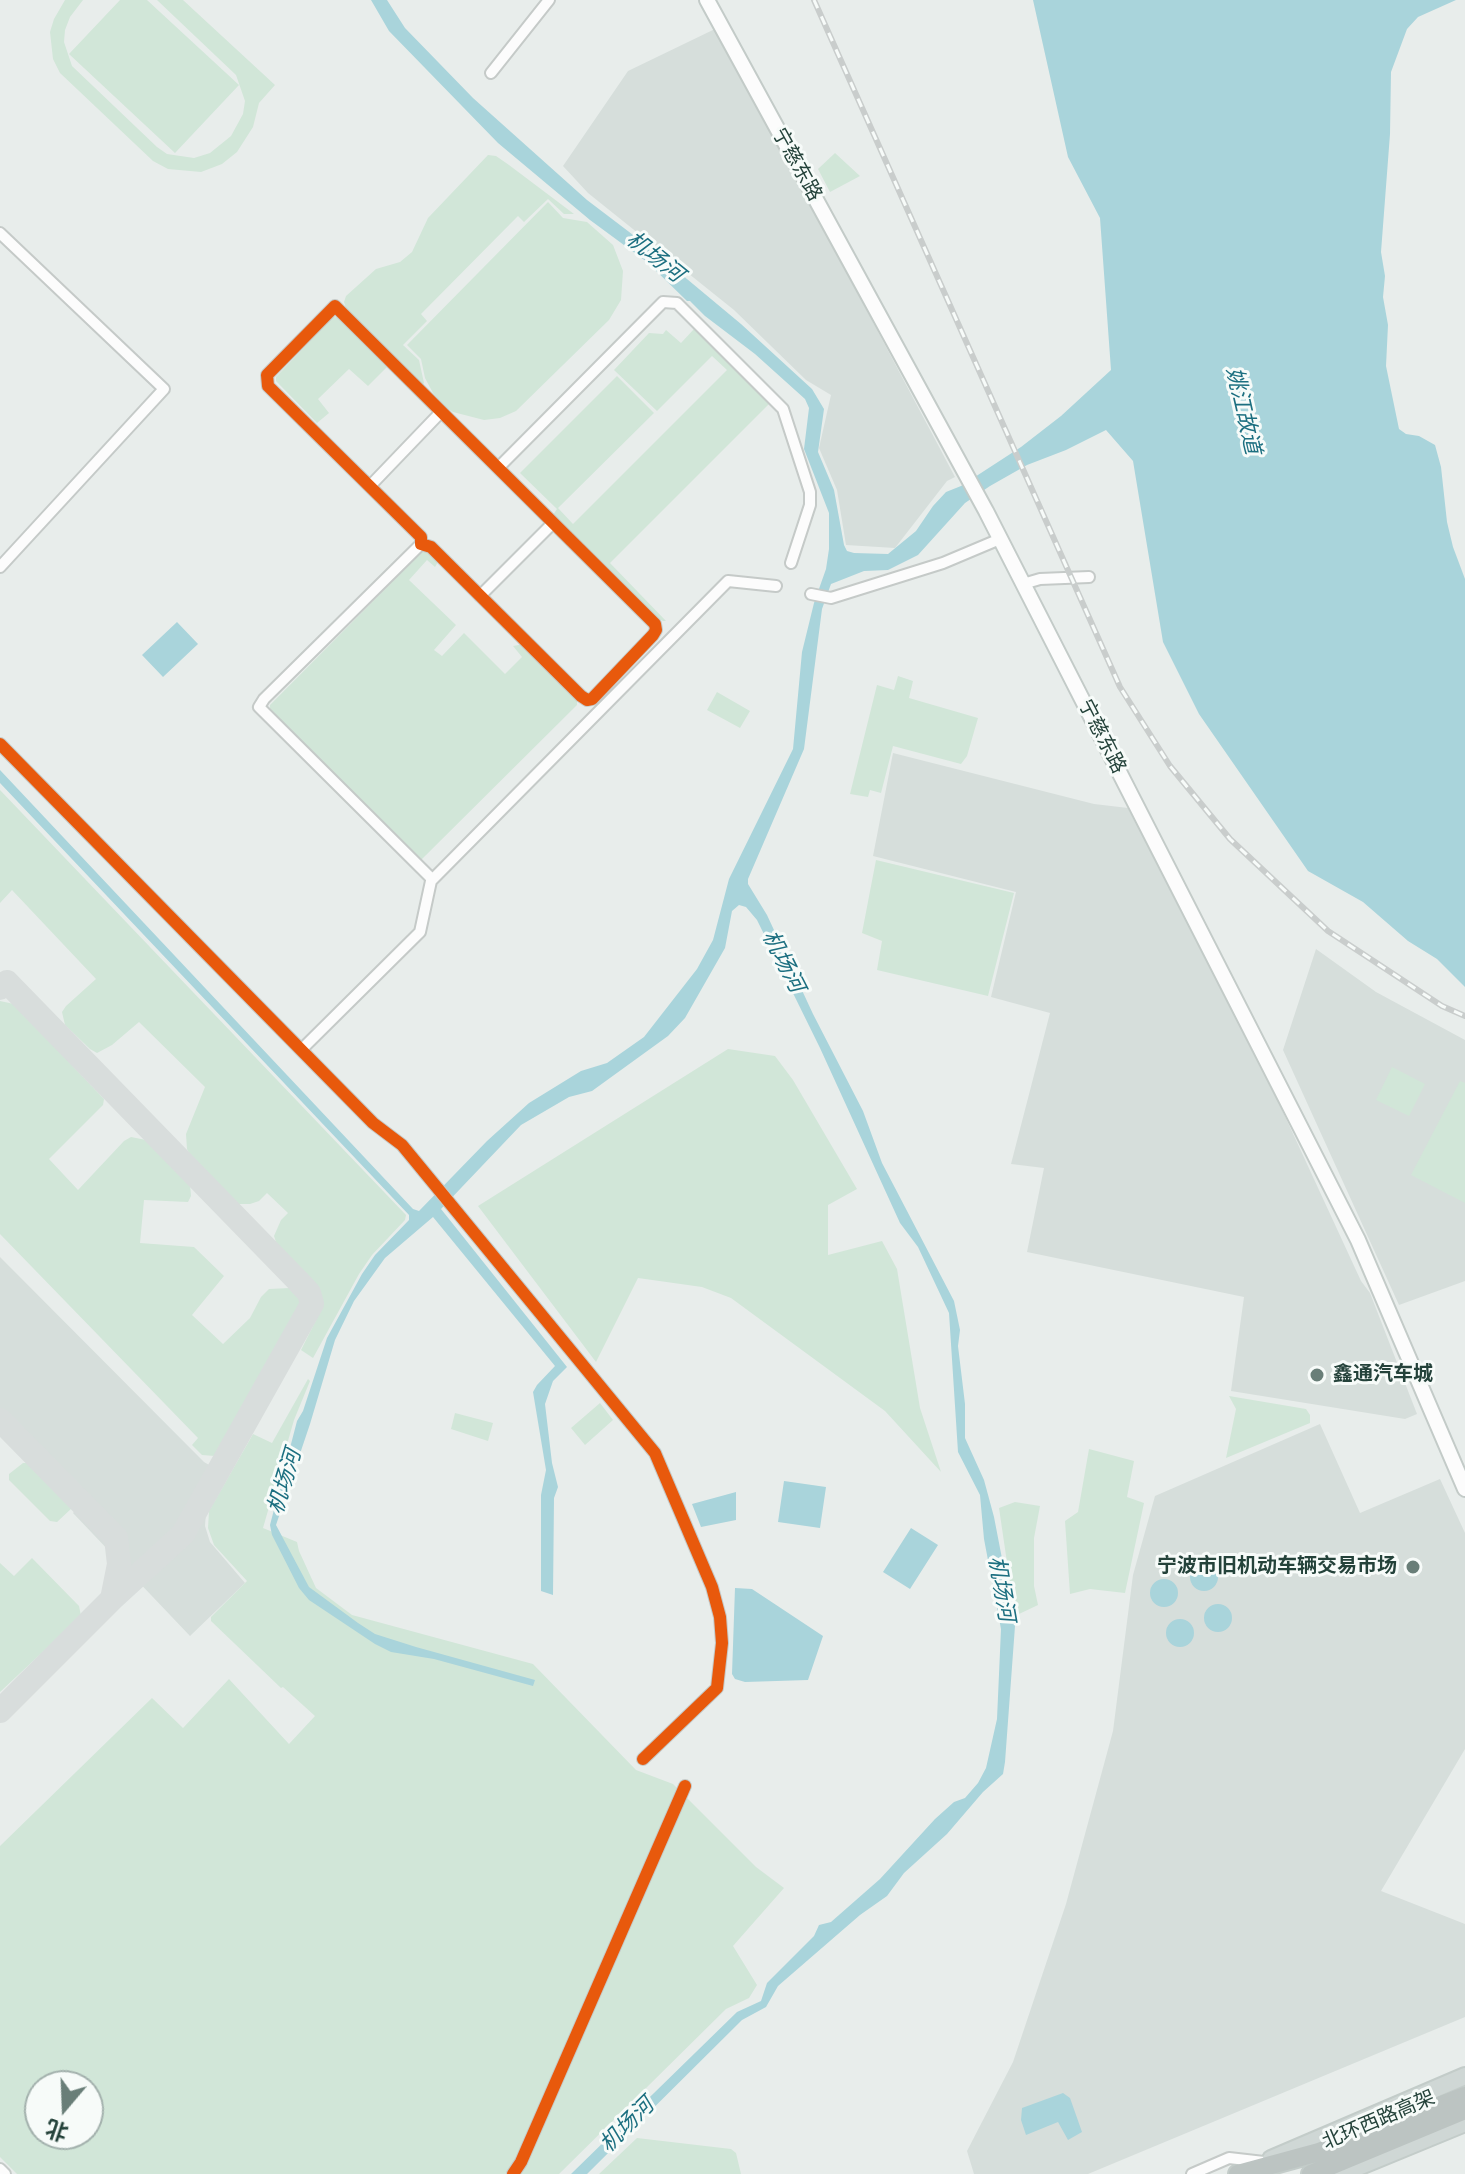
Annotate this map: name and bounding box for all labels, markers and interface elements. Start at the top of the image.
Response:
street label: 宁慈东路 [766,124,826,206]
water label: 机场河 [620,227,688,289]
water label: 姚江故道 [1219,365,1265,457]
street label: 宁慈东路 [1072,696,1130,778]
water label: 机场河 [755,927,809,997]
place label: 鑫通汽车城 [1333,1363,1433,1387]
marker: 鑫通汽车城 [1308,1366,1326,1384]
water label: 机场河 [264,1447,308,1517]
water label: 机场河 [981,1554,1019,1624]
place label: 宁波市旧机动车辆交易市场 [1157,1555,1397,1579]
marker: 宁波市旧机动车辆交易市场 [1404,1558,1422,1576]
north arrow [24,2070,104,2150]
street label: 北环西路高架 [1319,2087,1439,2155]
water label: 机场河 [595,2093,661,2159]
text: 北 [41,2111,73,2150]

